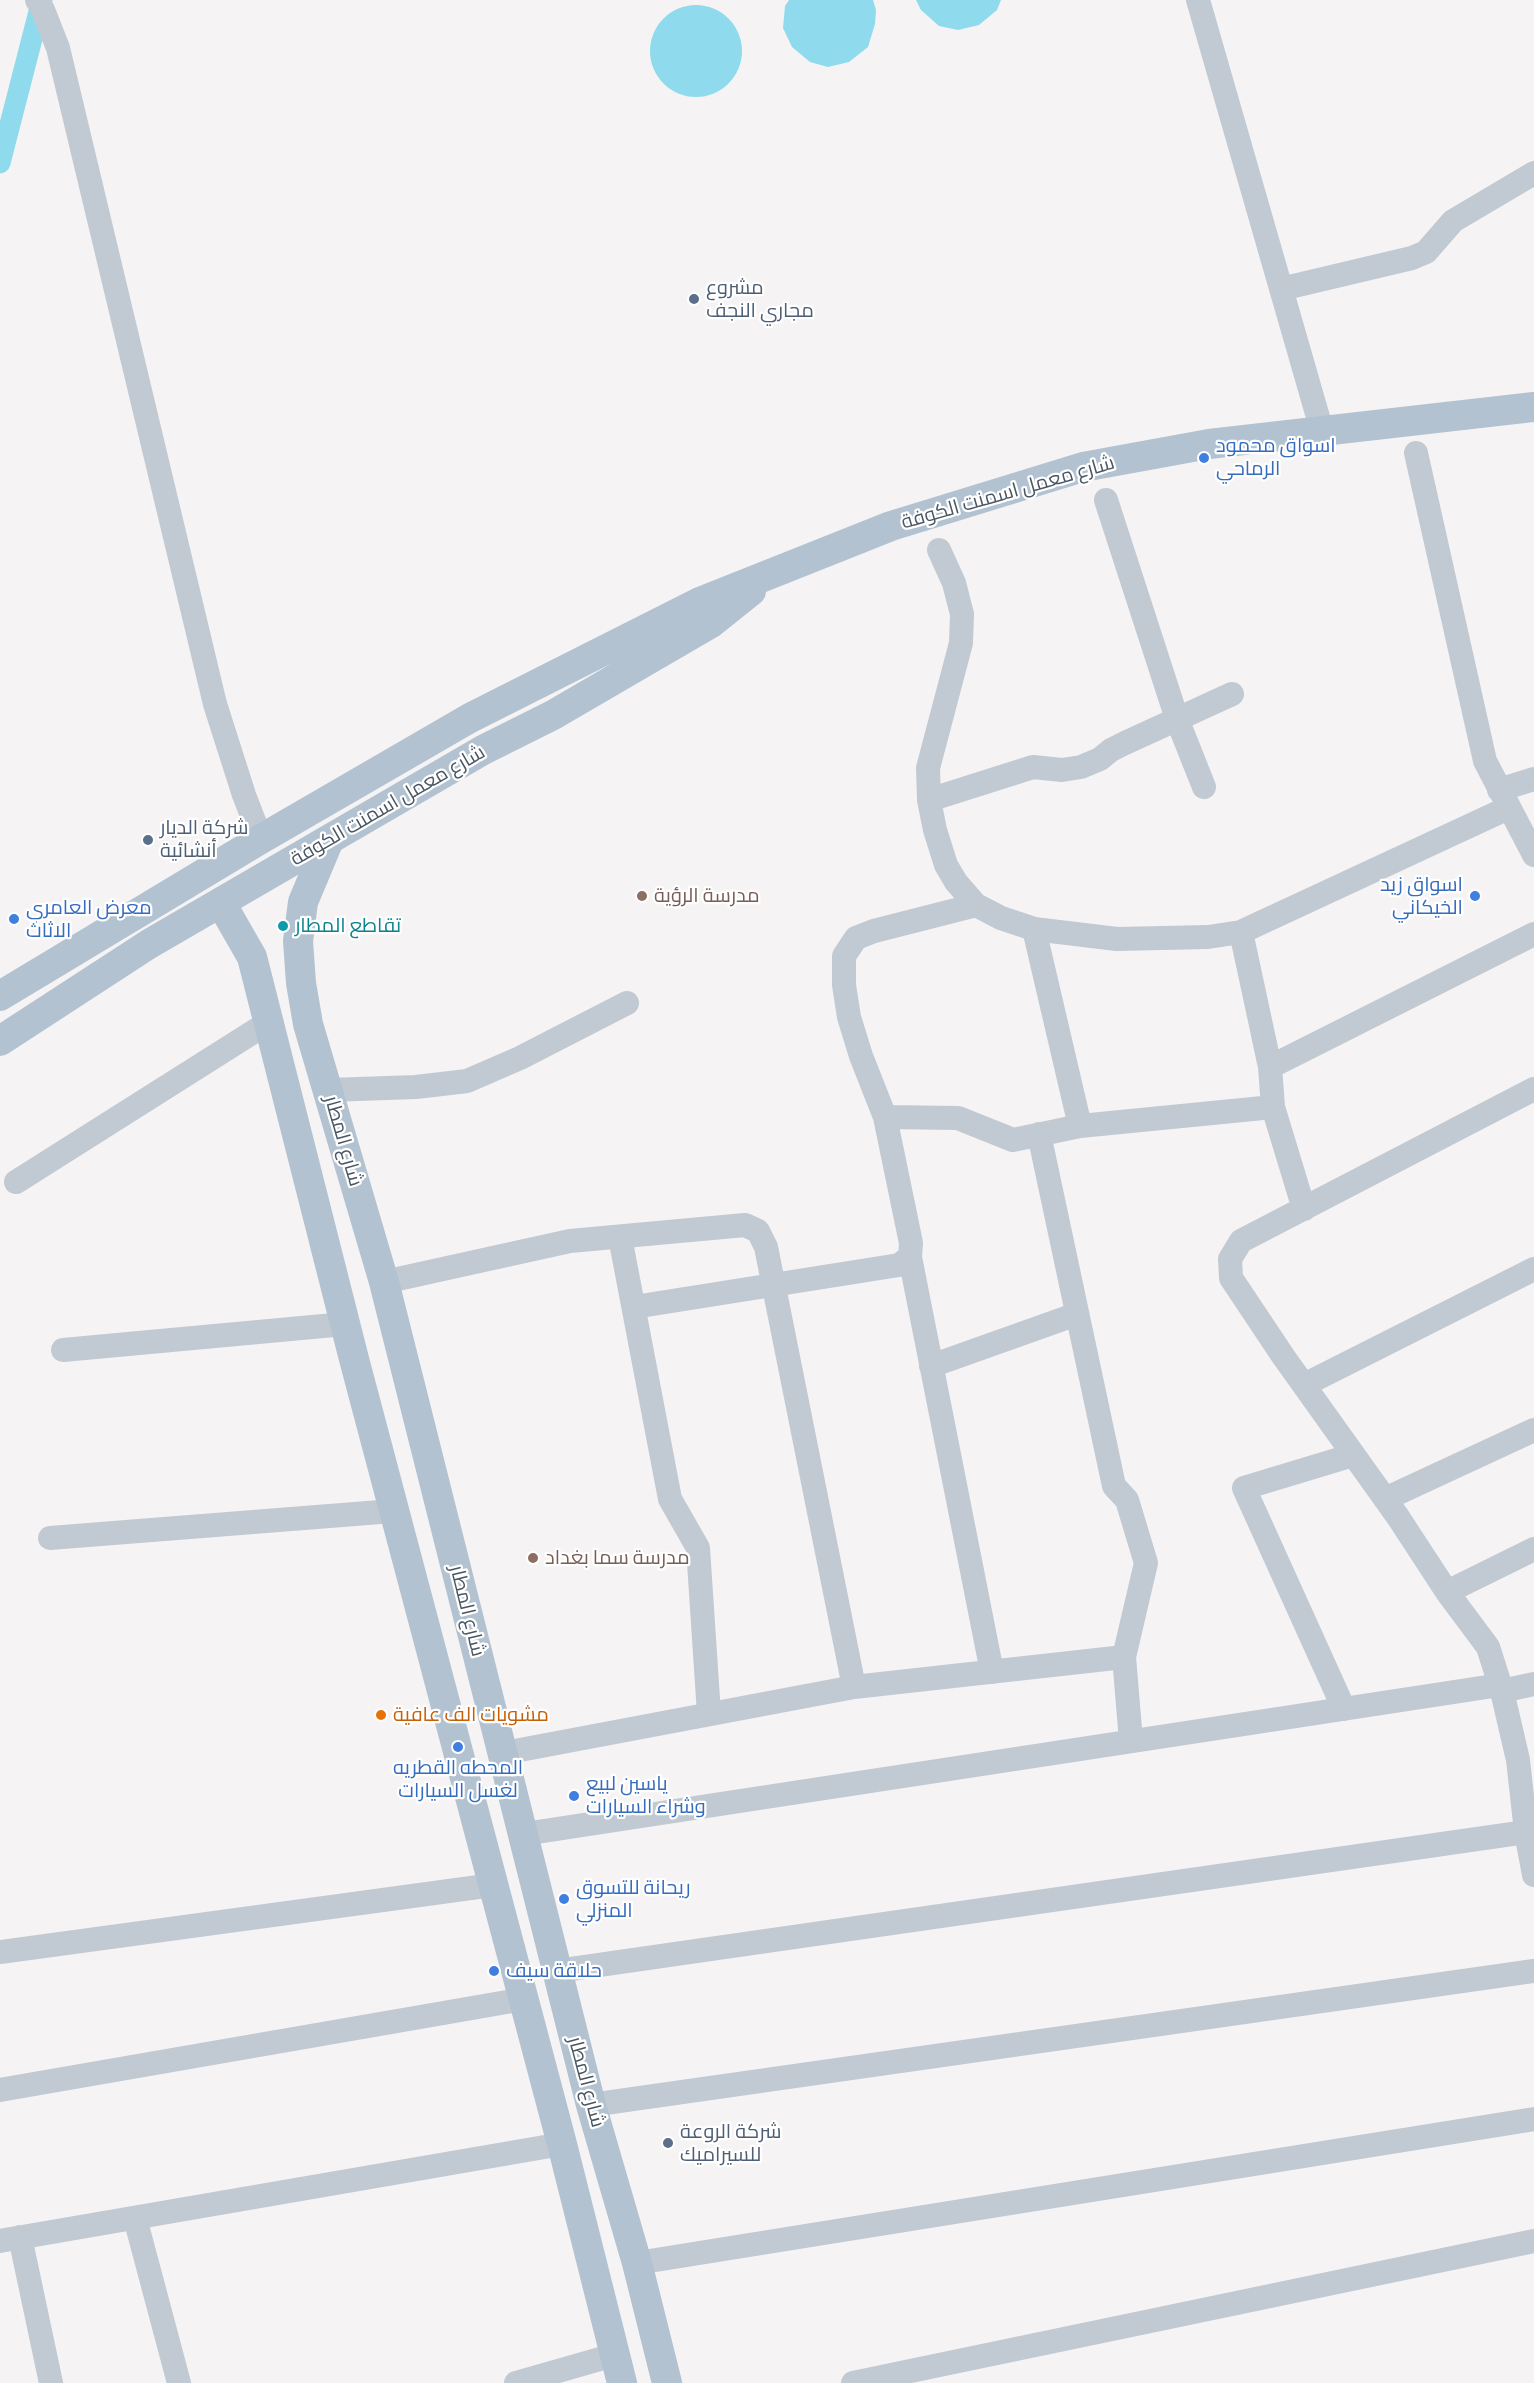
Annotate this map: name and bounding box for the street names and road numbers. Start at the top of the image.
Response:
street label: شارع معمل اسمنت الكوفة [899,451,1117,535]
street label: شارع معمل اسمنت الكوفة [286,740,490,872]
street label: شارع المطار [319,1093,367,1189]
street label: شارع المطار [444,1563,490,1659]
street label: شارع المطار [562,2034,610,2130]

